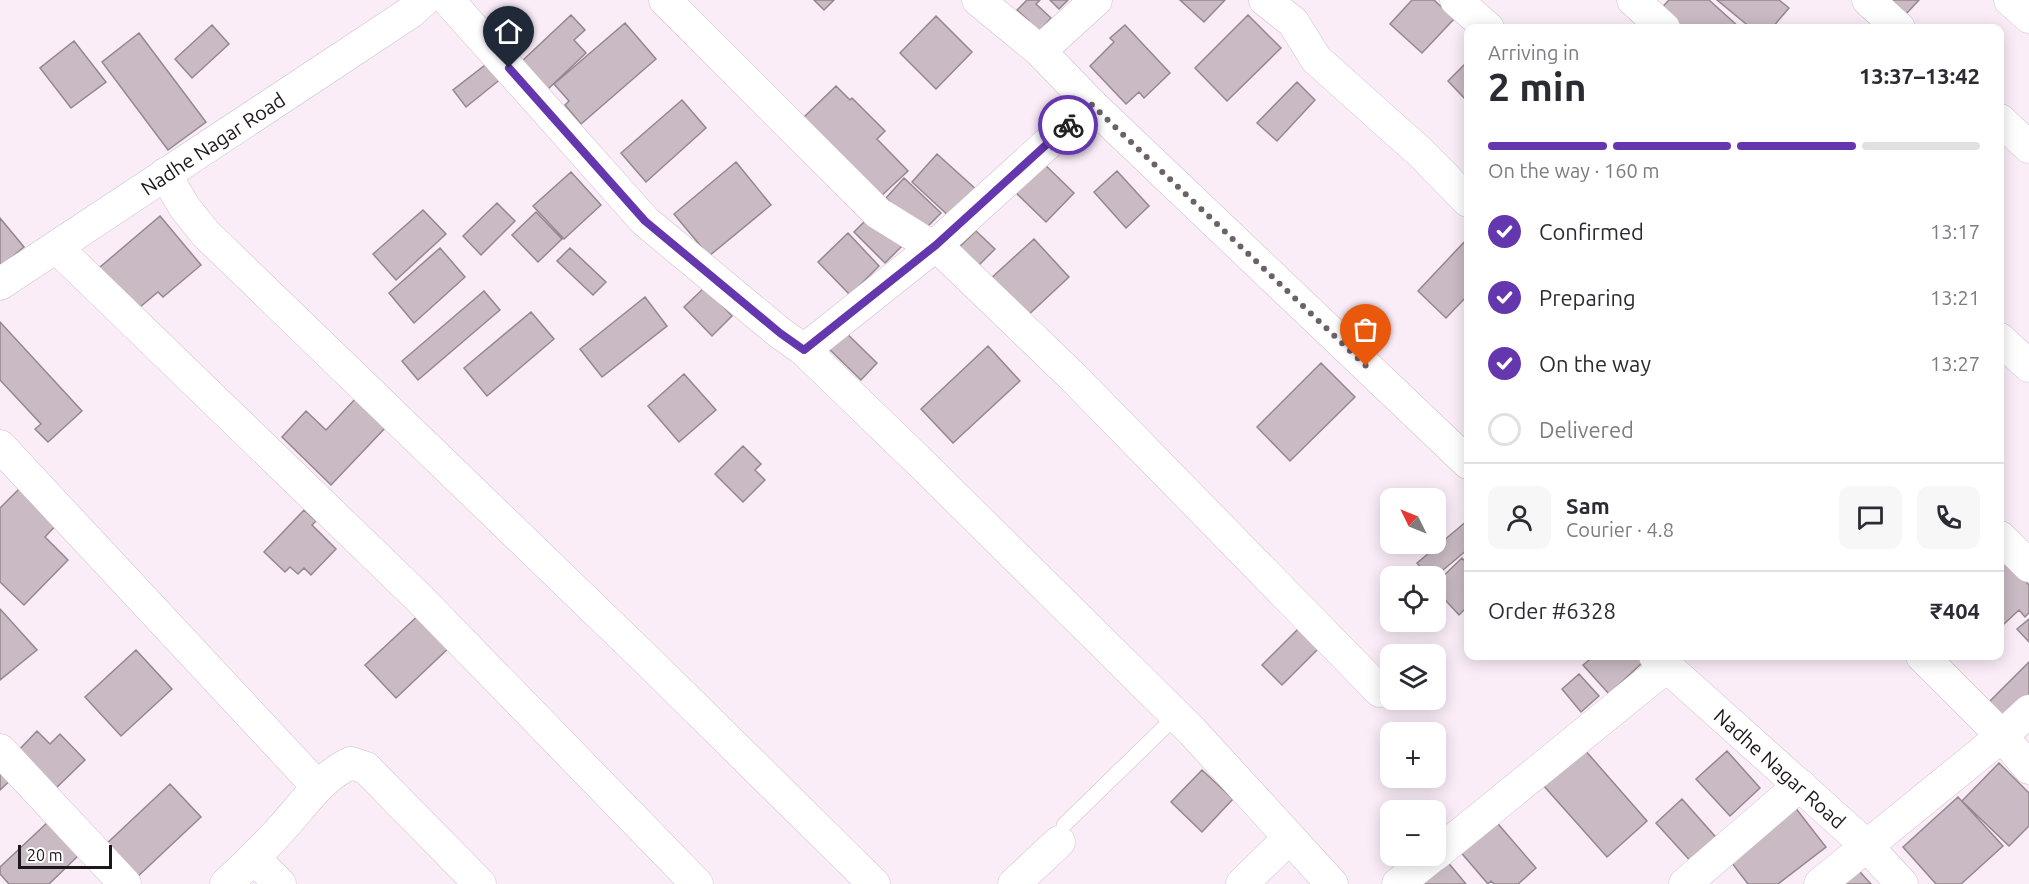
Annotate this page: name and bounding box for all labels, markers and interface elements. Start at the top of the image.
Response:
pin [483,6,534,68]
icon: home [492,15,525,48]
text: Arriving in [1488,41,1579,64]
text: 13:37–13:42 [1859,63,1980,88]
text: 2 min [1488,65,1587,108]
street label: Nadhe Nagar Road [136,87,289,199]
courier [1038,95,1098,155]
icon: bike [1052,109,1085,142]
text: On the way · 160 m [1488,159,1660,182]
icon: check [1488,215,1521,248]
text: Confirmed [1539,219,1644,244]
text: 13:17 [1930,220,1980,243]
icon: check [1488,281,1521,314]
text: Preparing [1539,285,1636,310]
text: 13:21 [1930,286,1980,309]
pin [1340,304,1391,366]
icon: bag [1349,313,1382,346]
icon: check [1488,347,1521,380]
text: On the way [1539,351,1651,376]
text: 13:27 [1930,352,1980,375]
text: Delivered [1539,417,1634,442]
button: person [1488,486,1551,549]
button: chat [1839,486,1902,549]
button: phone [1917,486,1980,549]
north arrow [1380,488,1446,554]
map controls [1380,488,1446,866]
text: Sam [1566,493,1610,518]
text: Courier · 4.8 [1566,518,1674,541]
button: locate [1380,566,1446,632]
text: Order #6328 [1488,598,1616,623]
text: ₹404 [1930,598,1980,623]
button: layers [1380,644,1446,710]
street label: Nadhe Nagar Road [1710,703,1850,833]
button: + [1380,722,1446,788]
button: − [1380,800,1446,866]
scale bar [18,842,112,870]
text: 20 m [27,846,63,864]

